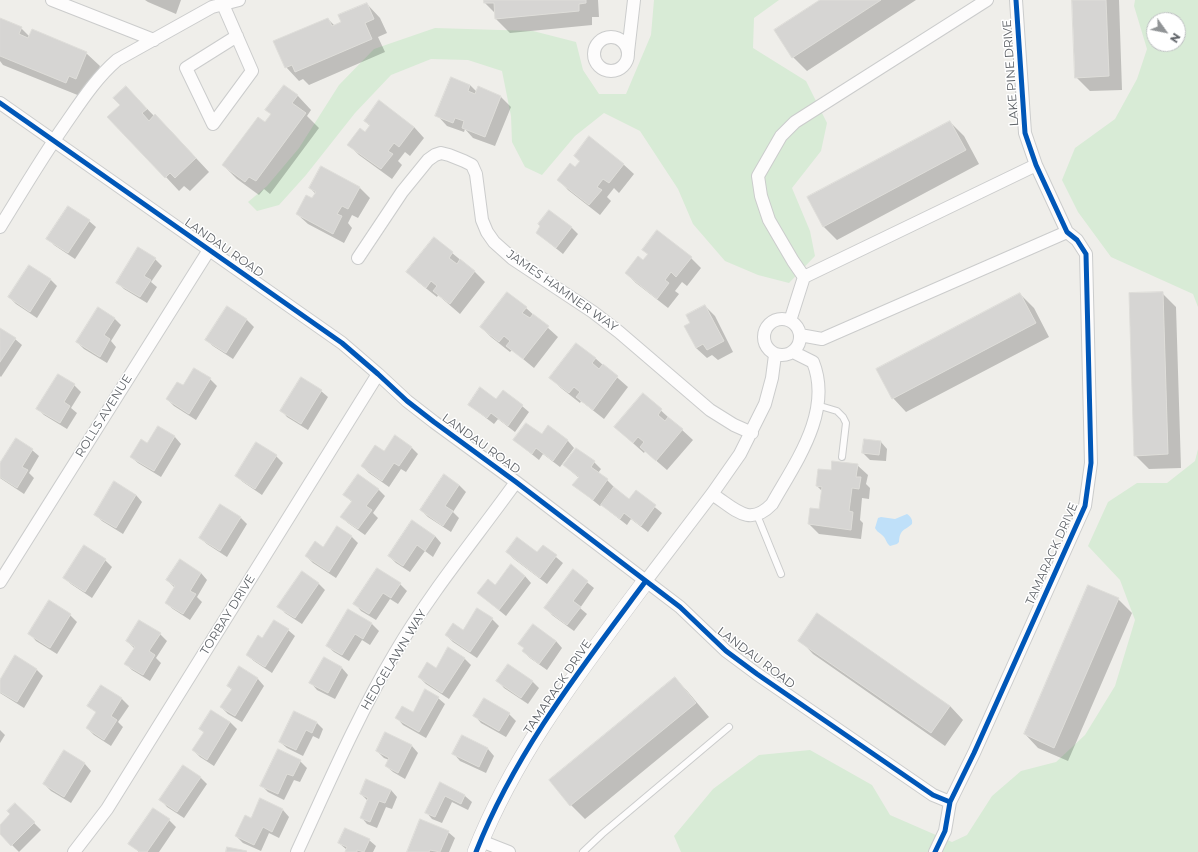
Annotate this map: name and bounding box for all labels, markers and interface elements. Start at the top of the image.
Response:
north arrow [1146,12,1186,52]
street label: LAKE PINE DRIVE [1000,19,1022,127]
text: N [1167,30,1184,46]
street label: LANDAU ROAD [182,215,266,281]
street label: JAMES HAMNER WAY [504,247,620,335]
street label: ROLLS AVENUE [73,372,135,460]
street label: LANDAU ROAD [439,411,523,477]
street label: TAMARACK DRIVE [1023,500,1081,608]
street label: TORBAY DRIVE [198,572,258,658]
street label: HEDGELAWN WAY [358,607,430,713]
street label: LANDAU ROAD [714,624,798,692]
street label: TAMARACK DRIVE [521,637,595,737]

